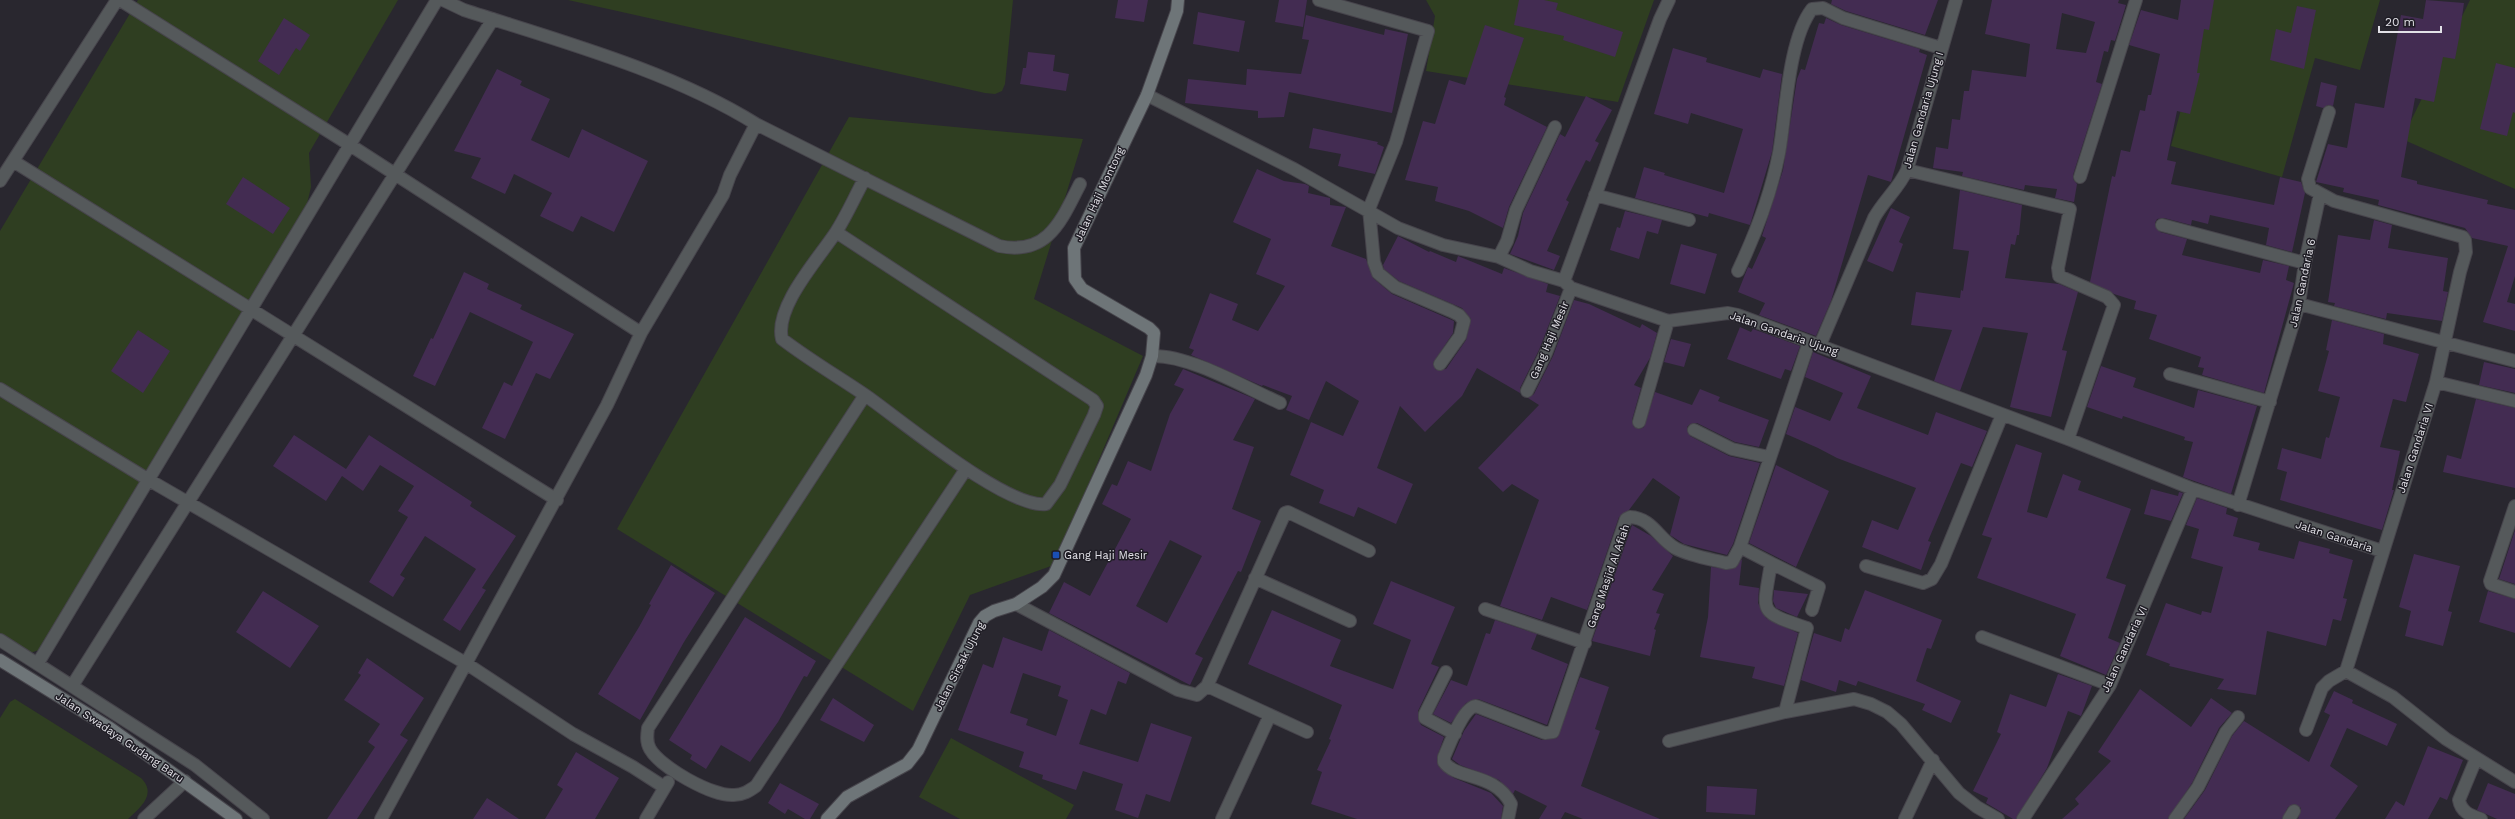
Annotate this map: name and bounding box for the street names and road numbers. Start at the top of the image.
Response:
street label: Jalan Gandaria Ujung I [1901,50,1946,170]
street label: Jalan Haji Montong [1072,145,1127,244]
street label: Jalan Gandaria 6 [2287,237,2318,329]
street label: Gang Haji Mesir [1527,299,1572,381]
street label: Jalan Gandaria Ujung [1728,309,1840,358]
street label: Jalan Gandaria VI [2395,402,2436,495]
street label: Jalan Gandaria [2294,518,2374,555]
street label: Gang Masjid Al Afiah [1585,523,1632,630]
street label: Jalan Gandaria VI [2099,604,2150,694]
street label: Jalan Sirsak Ujung [931,619,988,713]
street label: Jalan Swadaya Gudang Baru [53,690,186,785]

